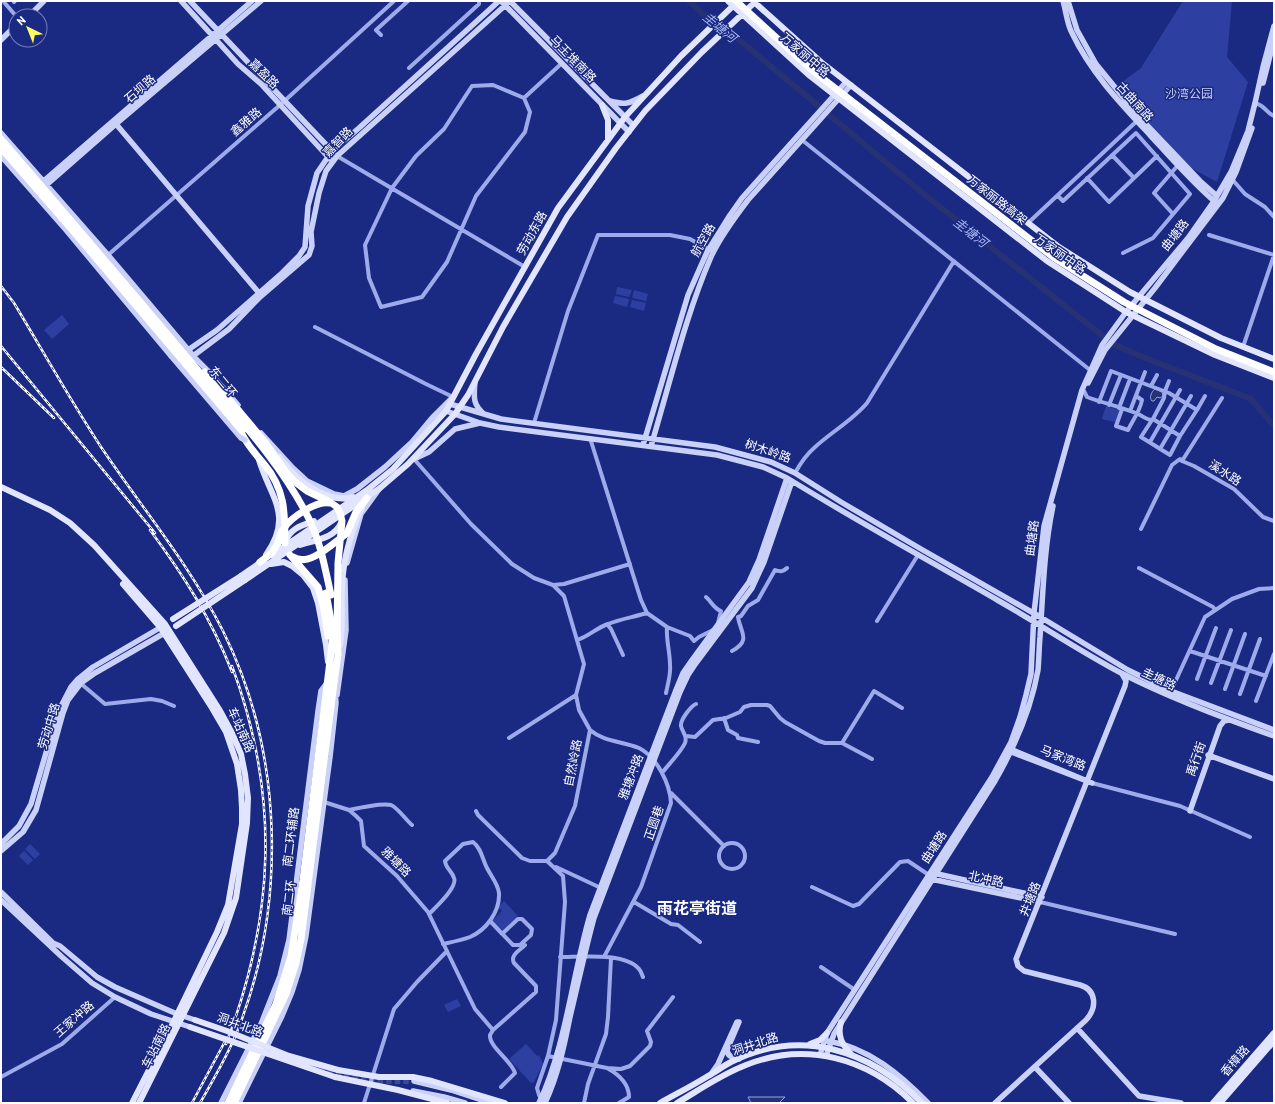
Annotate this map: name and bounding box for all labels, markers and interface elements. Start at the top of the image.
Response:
north arrow [8,8,48,48]
water label: 圭塘河 [700,9,743,47]
text: N [14,13,28,28]
street label: 万家丽中路 [778,29,833,79]
street label: 马王堆南路 [548,32,600,85]
street label: 嘉盈路 [247,56,283,91]
street label: 石坝路 [121,71,158,105]
street label: 古曲南路 [1114,79,1157,124]
park label: 沙湾公园 [1165,86,1213,100]
street label: 鑫雅路 [227,104,264,138]
street label: 嘉智路 [320,123,355,159]
street label: 万家丽路高架 [965,172,1030,227]
street label: 劳动东路 [513,208,549,257]
water label: 圭塘河 [951,214,994,252]
street label: 曲塘路 [1158,216,1191,253]
street label: 航空路 [687,220,717,259]
street label: 万家丽中路 [1032,230,1089,276]
street label: 东二环 [207,363,241,400]
street label: 树木岭路 [743,436,793,464]
street label: 溪水路 [1207,456,1244,488]
street label: 曲塘路 [1022,519,1040,557]
street label: 圭塘路 [1140,664,1179,692]
street label: 劳动中路 [34,701,62,751]
street label: 车站南路 [226,705,258,754]
street label: 自然岭路 [561,738,583,788]
street label: 禹行街 [1183,739,1208,778]
street label: 马家湾路 [1038,742,1088,773]
street label: 雅塘冲路 [615,752,645,802]
street label: 正圆巷 [641,803,666,842]
street label: 南二环辅路 [279,806,301,868]
street label: 曲塘路 [917,828,949,865]
street label: 雅塘路 [379,844,414,879]
street label: 北冲路 [967,867,1005,889]
street label: 南二环 [279,879,297,917]
street label: 井塘路 [1016,879,1042,918]
district label: 雨花亭街道 [657,898,737,917]
street label: 王家冲路 [51,997,96,1039]
street label: 洞井北路 [215,1009,265,1039]
street label: 车站南路 [138,1021,172,1070]
street label: 洞井北路 [730,1029,780,1057]
street label: 香樟路 [1217,1042,1251,1079]

